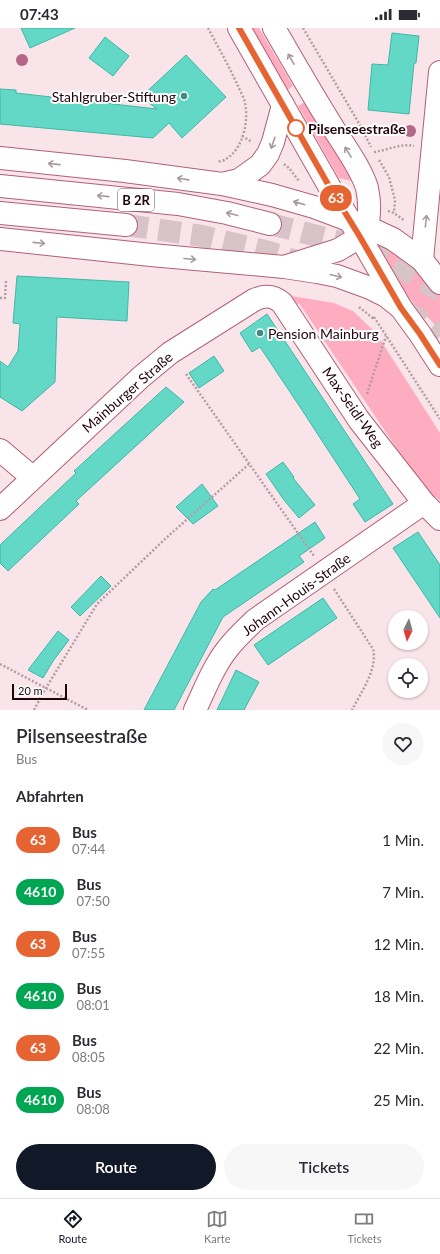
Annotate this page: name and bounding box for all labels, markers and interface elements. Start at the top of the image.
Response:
text: 07:43 [20,5,59,23]
one-way arrow [287,53,295,65]
place label: Stahlgruber-Stiftung [52,88,176,105]
marker: Stahlgruber-Stiftung [179,91,189,101]
marker: Pilsenseestraße [287,119,305,137]
place label: Pilsenseestraße [308,120,406,137]
one-way arrow [268,136,276,148]
one-way arrow [343,146,351,158]
one-way arrow [48,160,61,167]
one-way arrow [177,175,190,183]
line badge: 63 [318,185,354,211]
road number: B 2R [118,189,154,211]
text: 63 [328,189,344,206]
one-way arrow [97,192,110,200]
one-way arrow [293,199,306,206]
one-way arrow [226,210,239,217]
one-way arrow [422,215,429,228]
one-way arrow [32,239,45,247]
one-way arrow [183,255,196,262]
one-way arrow [330,273,343,281]
place label: Pension Mainburg [268,325,379,342]
marker: Pension Mainburg [255,328,265,338]
street label: Mainburger Straße [78,348,176,436]
street label: Max-Seidl-Weg [319,363,387,451]
street label: Johann-Houis-Straße [238,549,354,639]
north arrow [388,610,428,650]
map controls [388,610,428,698]
button: locate [388,658,428,698]
scale bar [12,682,67,701]
text: 20 m [18,684,43,697]
button: heart [382,723,424,765]
text: Pilsenseestraße [16,724,147,747]
text: Bus [16,751,37,767]
text: Abfahrten [16,787,84,805]
text: Bus [72,823,97,841]
text: 63 [30,831,46,848]
text: 1 Min. [382,831,424,849]
text: 07:44 [72,841,105,857]
text: Bus [76,875,101,893]
text: 4610 [24,883,56,900]
text: 7 Min. [382,883,424,901]
text: 07:50 [76,893,110,909]
text: Bus [72,927,97,945]
text: 63 [30,935,46,952]
text: 12 Min. [373,935,424,953]
text: 07:55 [72,945,105,961]
text: Bus [76,979,101,997]
text: 4610 [24,987,56,1004]
text: 18 Min. [373,987,424,1005]
text: 08:01 [76,997,110,1013]
text: Bus [72,1031,97,1049]
text: 63 [30,1039,46,1056]
text: 22 Min. [373,1039,424,1057]
text: 08:05 [72,1049,105,1065]
text: Bus [76,1083,101,1101]
text: 4610 [24,1091,56,1108]
text: 25 Min. [373,1091,424,1109]
text: 08:08 [76,1101,110,1117]
button: Route [16,1144,216,1190]
button: Tickets [224,1144,424,1190]
tab: Route [58,1208,87,1245]
tab: Karte [204,1208,230,1245]
tab: Tickets [347,1208,382,1245]

